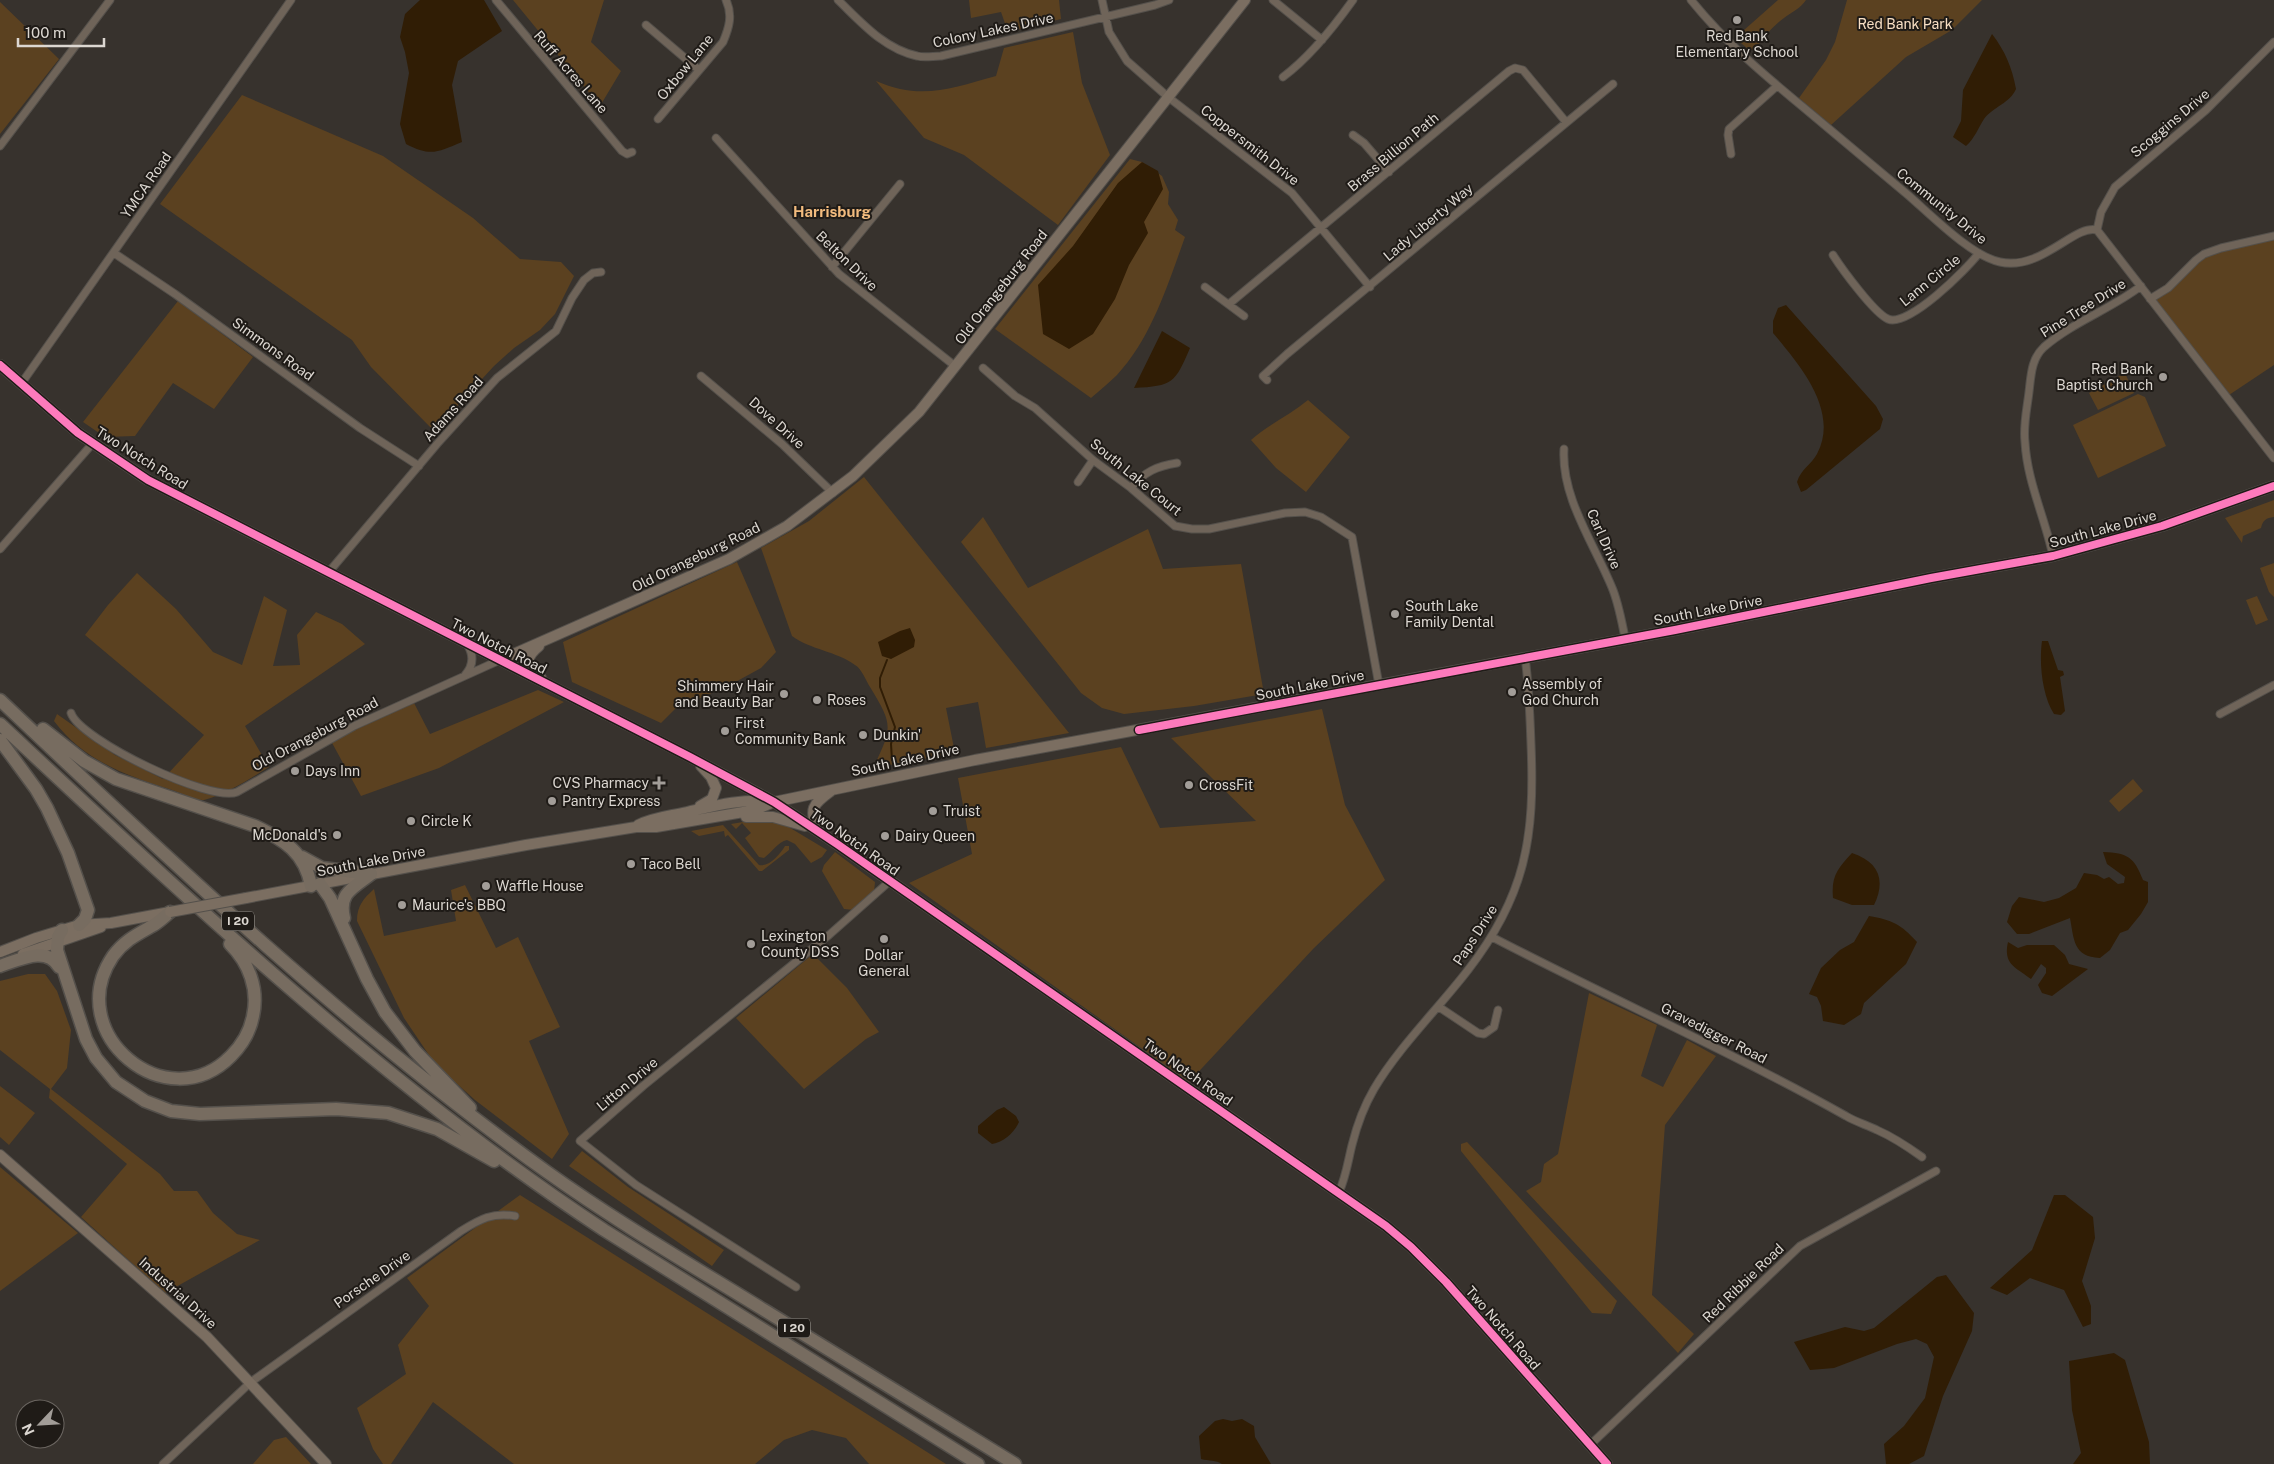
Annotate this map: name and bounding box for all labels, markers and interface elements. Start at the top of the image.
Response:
street label: Colony Lakes Drive [931,9,1055,51]
marker: Red Bank Elementary School [1731,14,1743,26]
scale bar [18,15,104,47]
park label: Red Bank Park [1857,16,1953,32]
text: 100 m [25,24,66,41]
street label: Ruff Acres Lane [531,27,611,117]
place label: Red Bank Elementary School [1676,28,1798,60]
street label: Oxbow Lane [654,31,716,103]
street label: Scoggins Drive [2127,85,2213,160]
street label: Coppersmith Drive [1198,102,1303,188]
street label: Brass Billion Path [1344,109,1442,195]
street label: YMCA Road [117,149,175,221]
street label: Community Drive [1894,165,1990,247]
street label: Lady Liberty Way [1380,180,1476,264]
district label: Harrisburg [793,203,871,220]
street label: Old Orangeburg Road [951,227,1051,347]
street label: Belton Drive [813,228,881,294]
street label: Lann Circle [1897,251,1963,309]
street label: Pine Tree Drive [2037,275,2129,341]
street label: Simmons Road [229,314,317,384]
place label: Red Bank Baptist Church [2056,361,2153,393]
marker: Red Bank Baptist Church [2157,371,2169,383]
street label: Adams Road [420,373,486,445]
street label: Dove Drive [746,394,808,452]
street label: Two Notch Road [93,423,191,493]
street label: South Lake Court [1087,435,1185,519]
street label: Carl Drive [1584,507,1624,572]
street label: South Lake Drive [2048,507,2158,551]
street label: Old Orangeburg Road [629,519,763,595]
street label: South Lake Drive [1652,592,1764,628]
place label: South Lake Family Dental [1405,598,1494,630]
marker: South Lake Family Dental [1389,608,1401,620]
street label: Two Notch Road [449,615,549,677]
street label: South Lake Drive [1254,667,1366,703]
place label: Assembly of God Church [1522,676,1603,708]
place label: Shimmery Hair and Beauty Bar [674,678,774,710]
marker: Assembly of God Church [1506,686,1518,698]
marker: Shimmery Hair and Beauty Bar [778,688,790,700]
place label: Roses [827,692,866,708]
street label: Old Orangeburg Road [249,694,381,774]
marker: Roses [811,694,823,706]
place label: First Community Bank [735,715,846,747]
marker: First Community Bank [719,725,731,737]
place label: Dunkin' [873,727,921,743]
marker: Dunkin' [857,729,869,741]
street label: South Lake Drive [849,741,961,779]
place label: Days Inn [305,763,360,779]
marker: Days Inn [289,765,301,777]
place label: CVS Pharmacy [552,775,649,791]
marker: CVS Pharmacy [653,777,665,789]
place label: CrossFit [1199,777,1253,793]
marker: CrossFit [1183,779,1195,791]
place label: Pantry Express [562,793,660,809]
marker: Pantry Express [546,795,558,807]
place label: Truist [943,803,980,819]
street label: Two Notch Road [807,805,903,879]
marker: Truist [927,805,939,817]
place label: Circle K [421,813,472,829]
marker: Circle K [405,815,417,827]
place label: McDonald's [252,827,327,843]
place label: Dairy Queen [895,828,975,844]
marker: McDonald's [331,829,343,841]
marker: Dairy Queen [879,830,891,842]
street label: South Lake Drive [315,843,427,879]
place label: Taco Bell [641,856,701,872]
marker: Taco Bell [625,858,637,870]
place label: Waffle House [496,878,584,894]
marker: Waffle House [480,880,492,892]
place label: Maurice's BBQ [412,897,506,913]
marker: Maurice's BBQ [396,899,408,911]
street label: Paps Drive [1450,902,1500,968]
road number: I 20 [222,911,254,930]
place label: Lexington County DSS [761,928,839,960]
marker: Dollar General [878,933,890,945]
marker: Lexington County DSS [745,938,757,950]
place label: Dollar General [858,947,910,979]
street label: Gravedigger Road [1658,999,1770,1067]
street label: Two Notch Road [1140,1035,1236,1109]
street label: Litton Drive [593,1054,661,1114]
street label: Red Ribbie Road [1699,1240,1787,1326]
street label: Porsche Drive [331,1247,413,1311]
street label: Industrial Drive [136,1254,220,1332]
street label: Two Notch Road [1462,1283,1544,1373]
road number: I 20 [778,1319,810,1338]
north arrow [15,1399,65,1449]
text: N [19,1421,38,1438]

